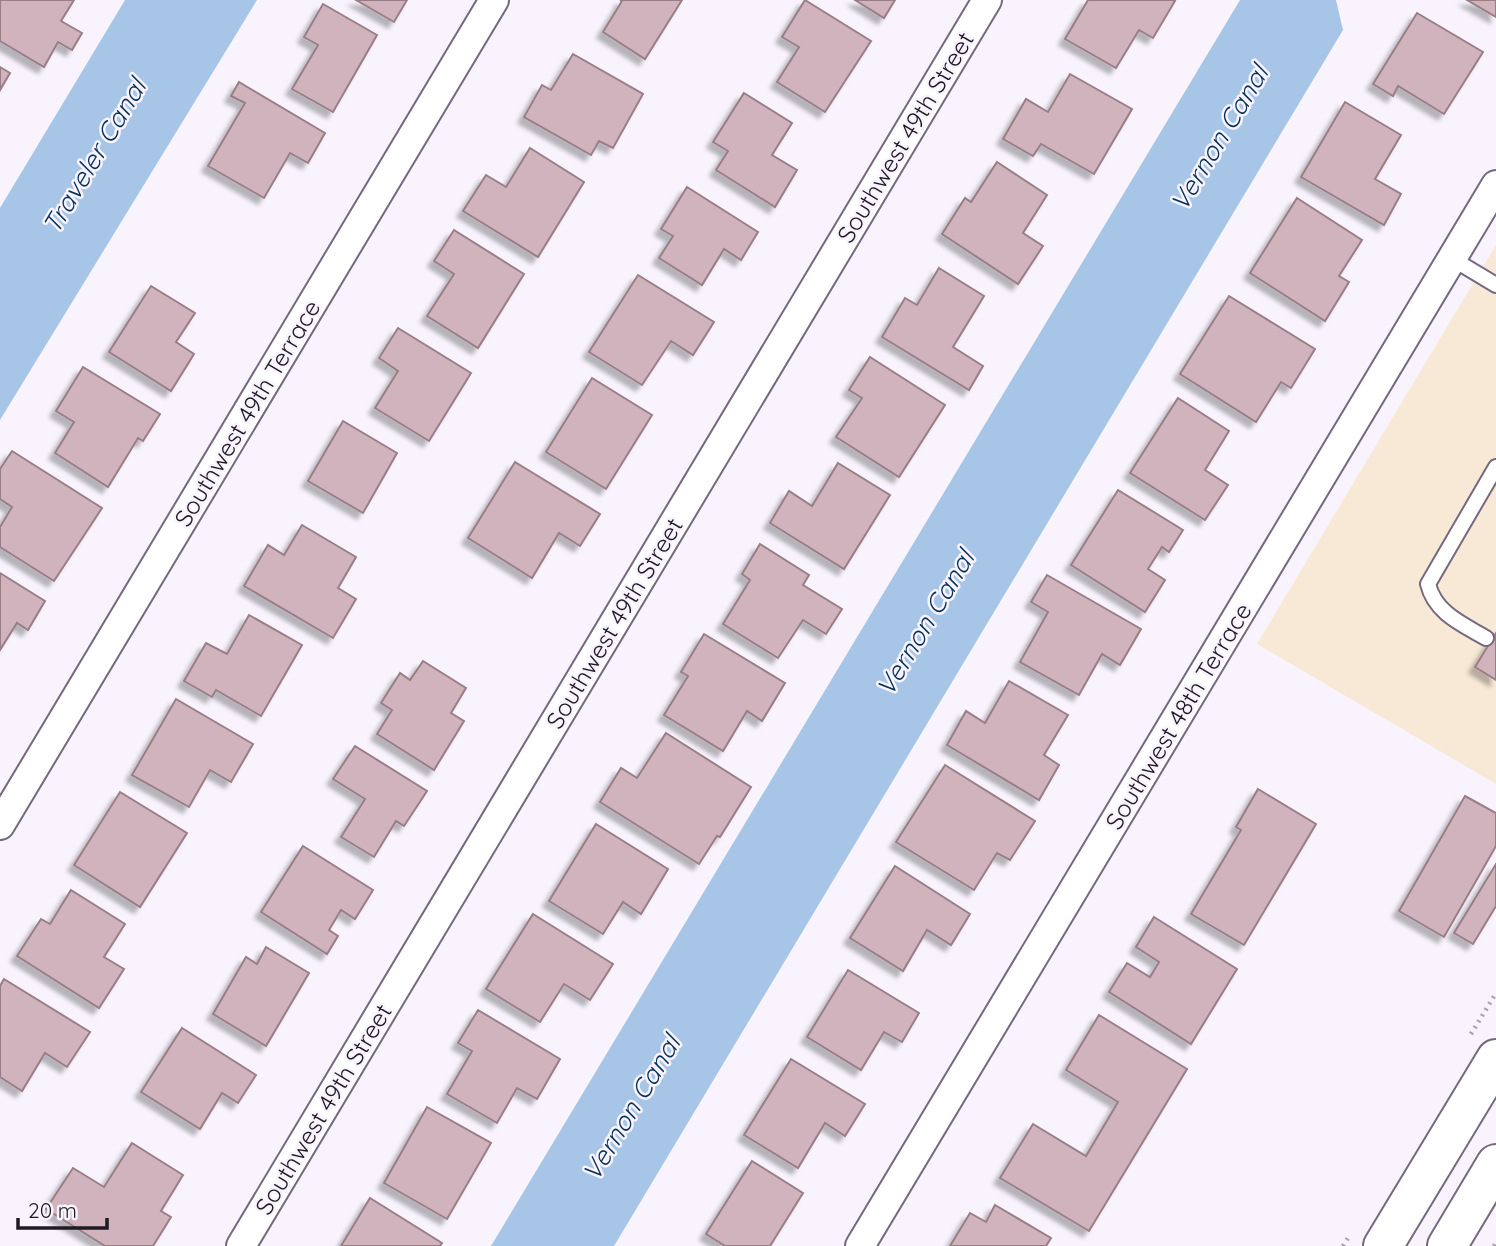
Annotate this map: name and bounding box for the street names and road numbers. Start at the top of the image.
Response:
street label: Southwest 49th Street [830,26,980,248]
street label: Southwest 49th Terrace [168,294,326,532]
street label: Southwest 49th Street [539,512,689,734]
street label: Southwest 48th Terrace [1098,597,1258,835]
street label: Southwest 49th Street [248,998,398,1220]

